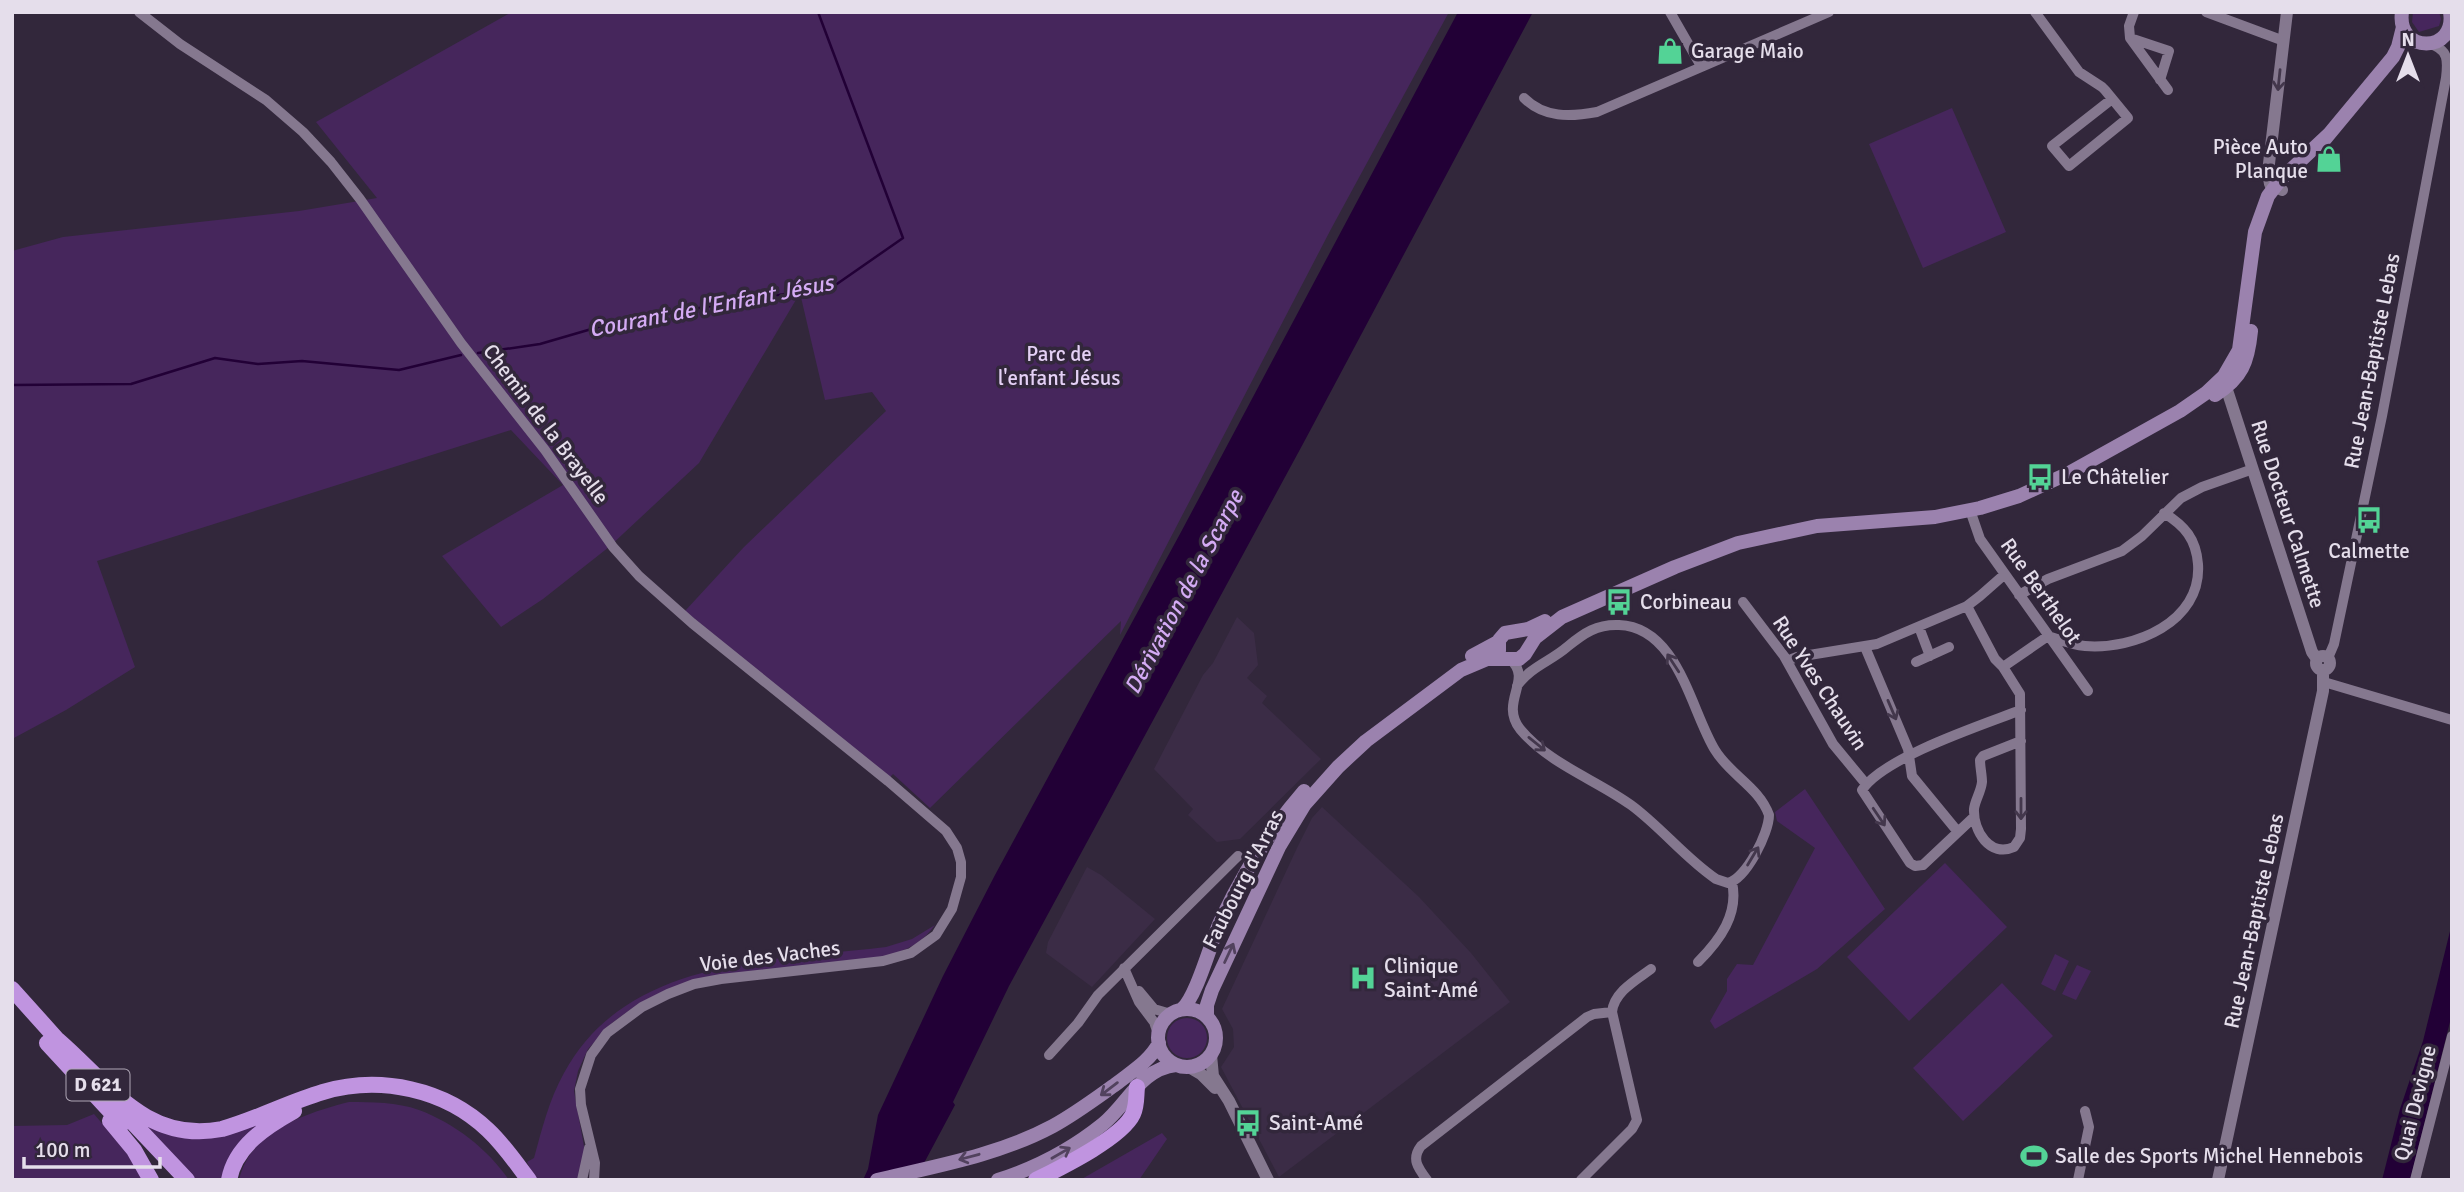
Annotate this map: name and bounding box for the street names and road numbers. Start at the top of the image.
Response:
street label: Rue Jean-Baptiste Lebas [2338,251,2406,471]
street label: Chemin de la Brayelle [477,339,615,509]
street label: Rue Docteur Calmette [2245,417,2331,611]
street label: Rue Berthelot [1995,533,2087,649]
street label: Rue Yves Chauvin [1767,611,1873,755]
street label: Faubourg d'Arras [1197,805,1289,953]
street label: Rue Jean-Baptiste Lebas [2219,811,2289,1031]
street label: Voie des Vaches [698,935,842,977]
street label: Quai Devigne [2388,1043,2442,1163]
road number: D 621 [66,1070,130,1100]

